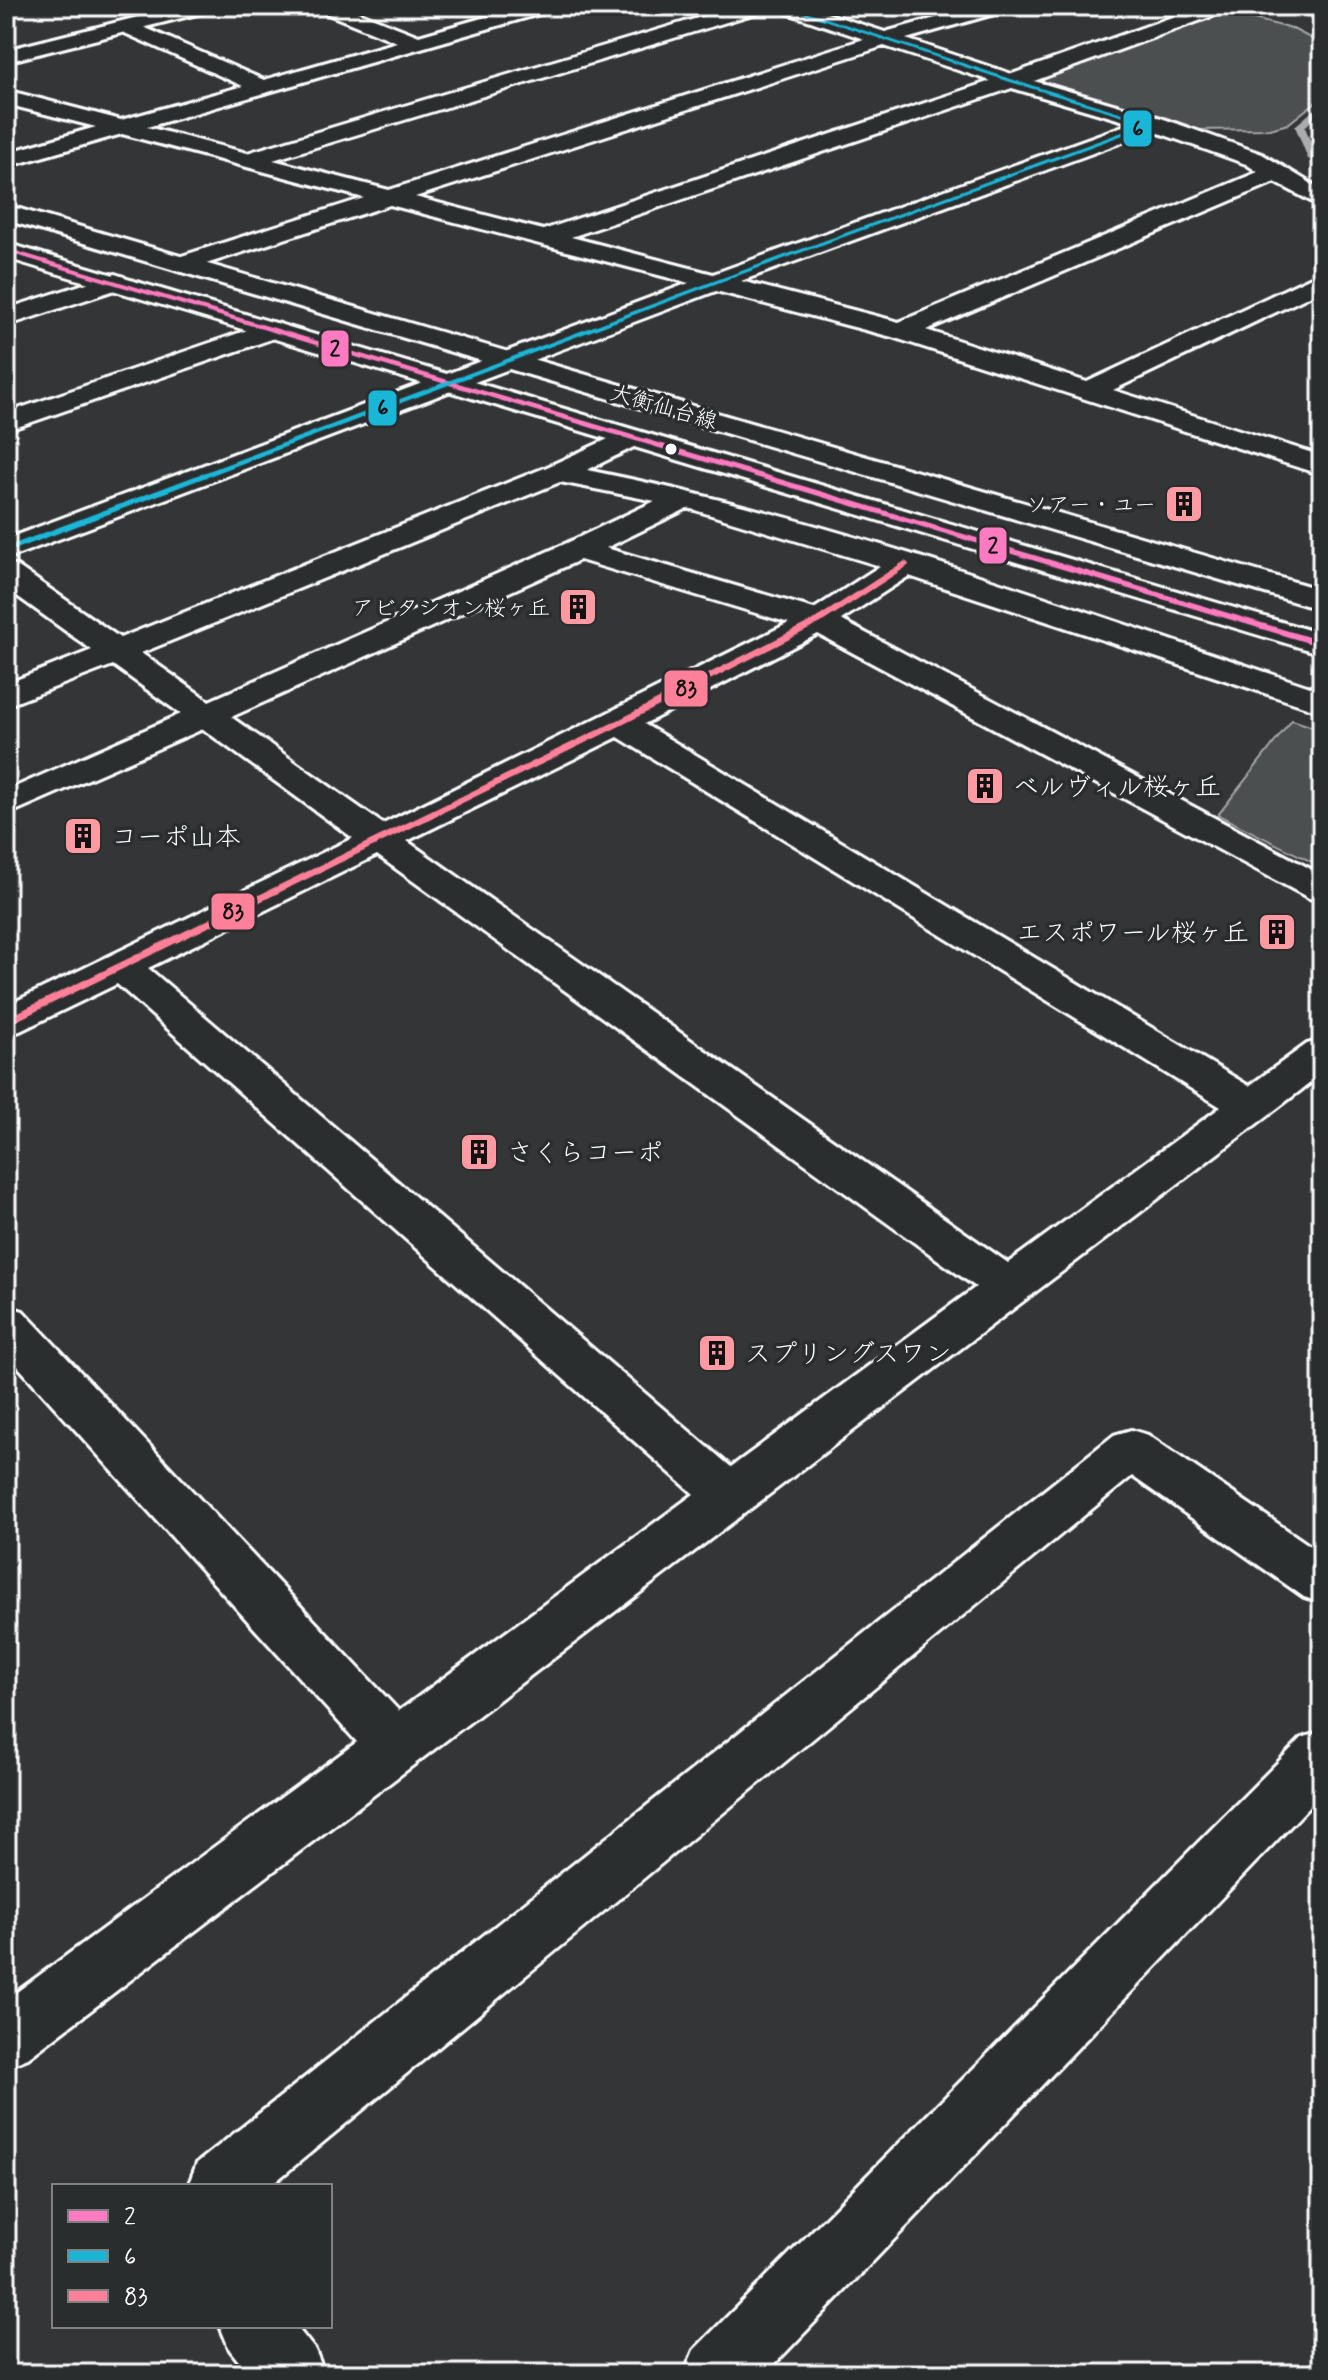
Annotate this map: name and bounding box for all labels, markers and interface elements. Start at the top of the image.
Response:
line badge: 6 [1122,109,1153,148]
text: 6 [1132,116,1144,144]
line badge: 2 [320,329,350,368]
text: 2 [330,336,341,364]
street label: 大衡仙台線 [607,379,720,437]
line badge: 6 [367,389,398,427]
text: 6 [377,395,389,423]
unlabelled marker [663,441,679,457]
building icon: ソアー・ユー [1163,483,1205,525]
place label: ソアー・ユー [1026,492,1156,520]
line badge: 2 [978,526,1008,565]
text: 2 [988,533,999,561]
building icon: アビタシオン桜ヶ丘 [557,586,599,628]
place label: アビタシオン桜ヶ丘 [352,595,550,623]
line badge: 83 [663,669,709,708]
text: 83 [675,676,698,704]
building icon: ベルヴィル桜ヶ丘 [964,765,1006,807]
place label: ベルヴィル桜ヶ丘 [1013,771,1221,805]
building icon: コーポ山本 [62,815,104,857]
place label: コーポ山本 [111,821,241,855]
line badge: 83 [210,892,256,931]
text: 83 [222,899,245,927]
building icon: エスポワール桜ヶ丘 [1256,911,1298,953]
place label: エスポワール桜ヶ丘 [1017,917,1249,951]
building icon: さくらコーポ [458,1131,500,1173]
place label: さくらコーポ [507,1137,663,1171]
building icon: スプリングスワン [696,1332,738,1374]
place label: スプリングスワン [745,1338,951,1372]
legend [52,2184,332,2328]
text: 2 [124,2202,136,2233]
text: 6 [124,2242,136,2273]
text: 83 [124,2282,148,2313]

